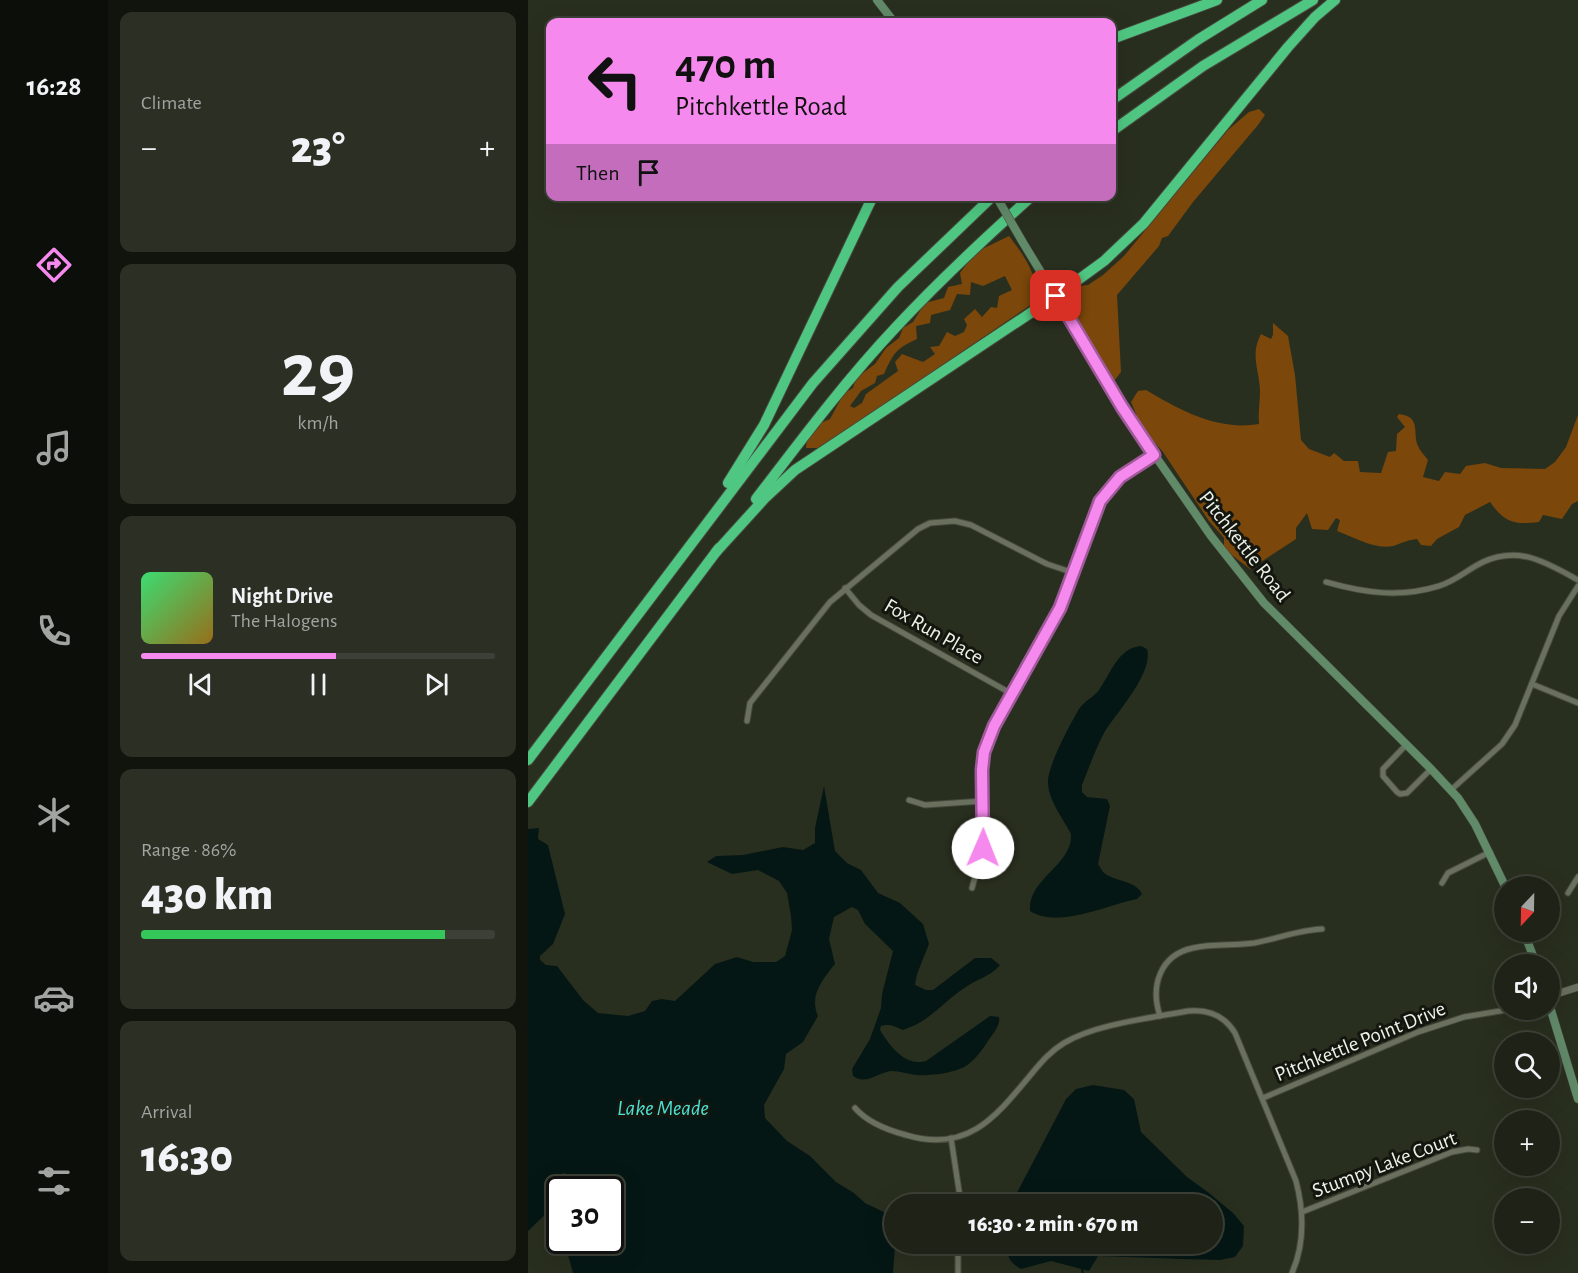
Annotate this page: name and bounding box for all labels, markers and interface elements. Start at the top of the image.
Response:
icon: left [576,42,654,120]
text: 470 m [675,44,776,86]
text: 16:28 [27,73,81,100]
text: Climate [141,93,202,113]
text: Pitchkettle Road [675,93,847,120]
text: 23° [291,126,345,171]
text: − [141,132,157,165]
text: + [479,132,495,165]
icon: arrive [632,156,665,189]
text: Then [576,162,620,184]
icon: directions [33,244,75,286]
pin [1030,270,1081,321]
icon: arrive [1039,279,1072,312]
text: 29 [281,333,355,411]
text: km/h [297,413,339,433]
icon: music [33,427,75,469]
street label: Pitchkettle Road [1195,487,1294,606]
text: Night Drive [231,585,333,607]
street label: Fox Run Place [881,595,987,668]
icon: phone [33,610,75,652]
text: The Halogens [231,611,337,631]
icon: previous [184,668,217,701]
icon: pause [302,668,335,701]
icon: next [420,668,453,701]
icon: climate [33,794,75,836]
position arrow [951,816,1015,880]
text: Range · 86% [141,840,237,860]
text: 430 km [141,873,273,918]
north arrow [1494,876,1560,942]
map controls [1494,876,1560,1254]
button: sound [1494,954,1560,1020]
icon: car [33,977,75,1019]
street label: Pitchkettle Point Drive [1272,998,1449,1085]
button: search [1494,1032,1560,1098]
water label: Lake Meade [617,1097,709,1119]
text: Arrival [141,1102,192,1122]
button: + [1494,1110,1560,1176]
street label: Stumpy Lake Court [1309,1127,1459,1202]
text: 16:30 [141,1135,233,1180]
icon: filters [33,1160,75,1202]
speed limit sign: 30 [546,1176,624,1254]
button: − [1494,1188,1560,1254]
text: 16:30 · 2 min · 670 m [969,1213,1138,1235]

